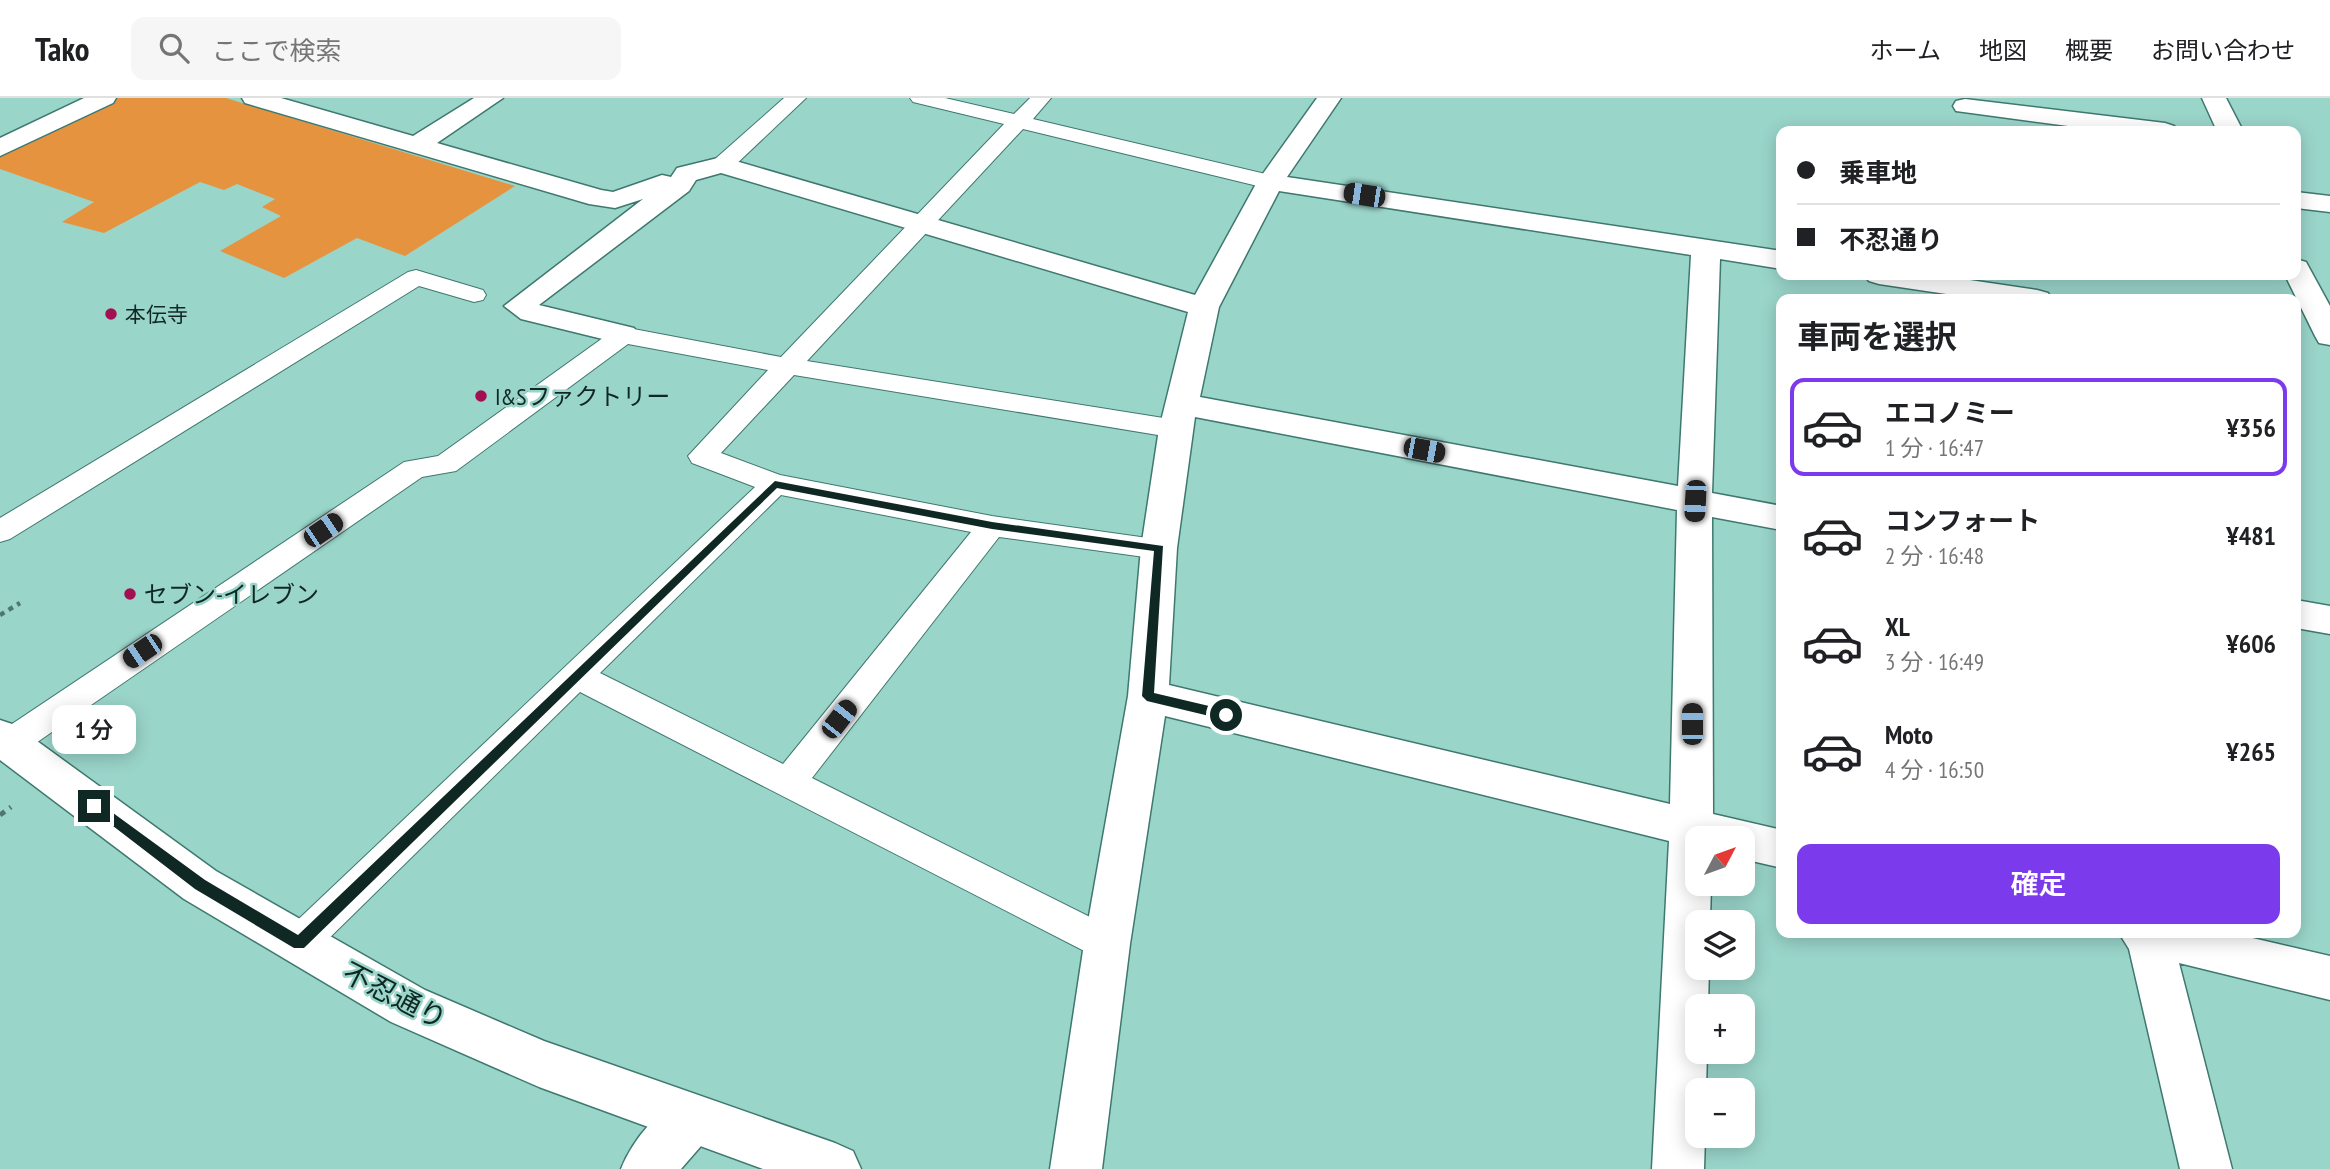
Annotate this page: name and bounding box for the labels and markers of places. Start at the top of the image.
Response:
place label: 本伝寺 [125,301,188,328]
marker: 本伝寺 [103,306,119,322]
place label: I&Sファクトリー [495,381,671,412]
marker: I&Sファクトリー [473,388,489,404]
place label: セブン-イレブン [144,579,319,610]
marker: セブン-イレブン [122,586,138,602]

